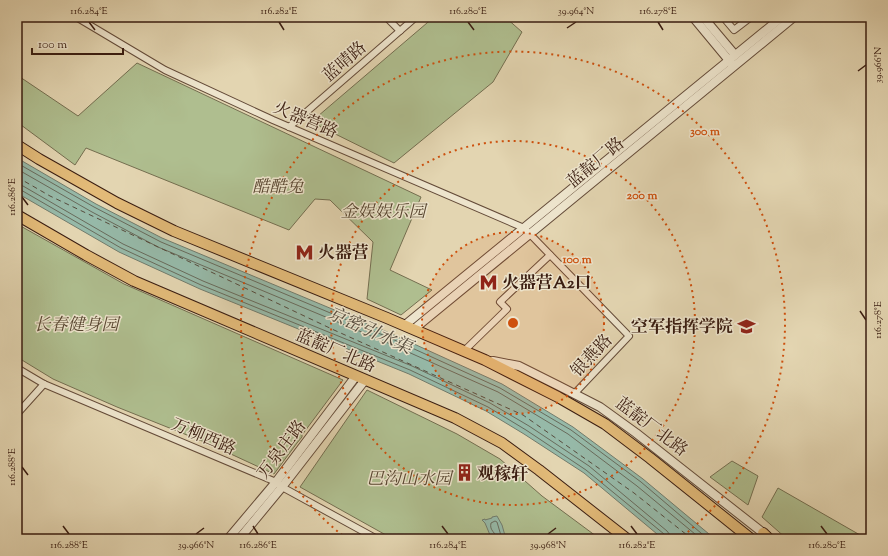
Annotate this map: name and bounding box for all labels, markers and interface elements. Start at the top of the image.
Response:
text: 116.284°E [70,4,108,19]
text: 116.282°E [261,4,297,19]
text: 116.280°E [449,4,487,19]
text: 39.964°N [558,4,594,19]
text: 116.278°E [639,4,677,19]
scale bar [32,30,123,56]
text: 100 m [38,36,67,54]
street label: 蓝晴路 [318,37,372,88]
text: 39.966°N [871,47,886,83]
street label: 火器营路 [269,97,341,145]
text: 300 m [690,123,720,141]
street label: 蓝靛厂路 [563,132,630,195]
park label: 酷酷兔 [253,176,304,200]
text: 116.286°E [5,178,20,216]
text: 200 m [627,187,657,205]
park label: 金娱娱乐园 [341,201,428,225]
metro station icon: 火器营 [295,242,315,262]
place label: 火器营 [318,242,369,266]
text: 100 m [561,251,592,269]
metro station icon: 火器营A2口 [479,272,499,292]
place label: 火器营A2口 [502,272,592,296]
text: 116.278°E [871,301,886,339]
water label: 京密引水渠 [323,302,418,363]
park label: 长春健身园 [34,314,121,338]
centre of rings [506,316,520,330]
place label: 空军指挥学院 [631,316,733,340]
school or university icon: 空军指挥学院 [736,316,756,336]
street label: 蓝靛厂北路 [291,324,379,379]
street label: 银燕路 [566,330,619,383]
street label: 蓝靛厂北路 [610,392,692,463]
street label: 万柳西路 [167,414,239,462]
street label: 万泉庄路 [253,416,313,485]
text: 116.288°E [5,448,20,486]
building icon: 观稼轩 [454,463,474,483]
place label: 观稼轩 [477,463,528,487]
park label: 巴沟山水园 [367,468,454,492]
text: 116.288°E [50,538,88,553]
text: 39.966°N [178,538,214,553]
text: 116.286°E [239,538,277,553]
text: 116.284°E [429,538,467,553]
text: 39.968°N [530,538,566,553]
text: 116.282°E [619,538,655,553]
text: 116.280°E [808,538,846,553]

